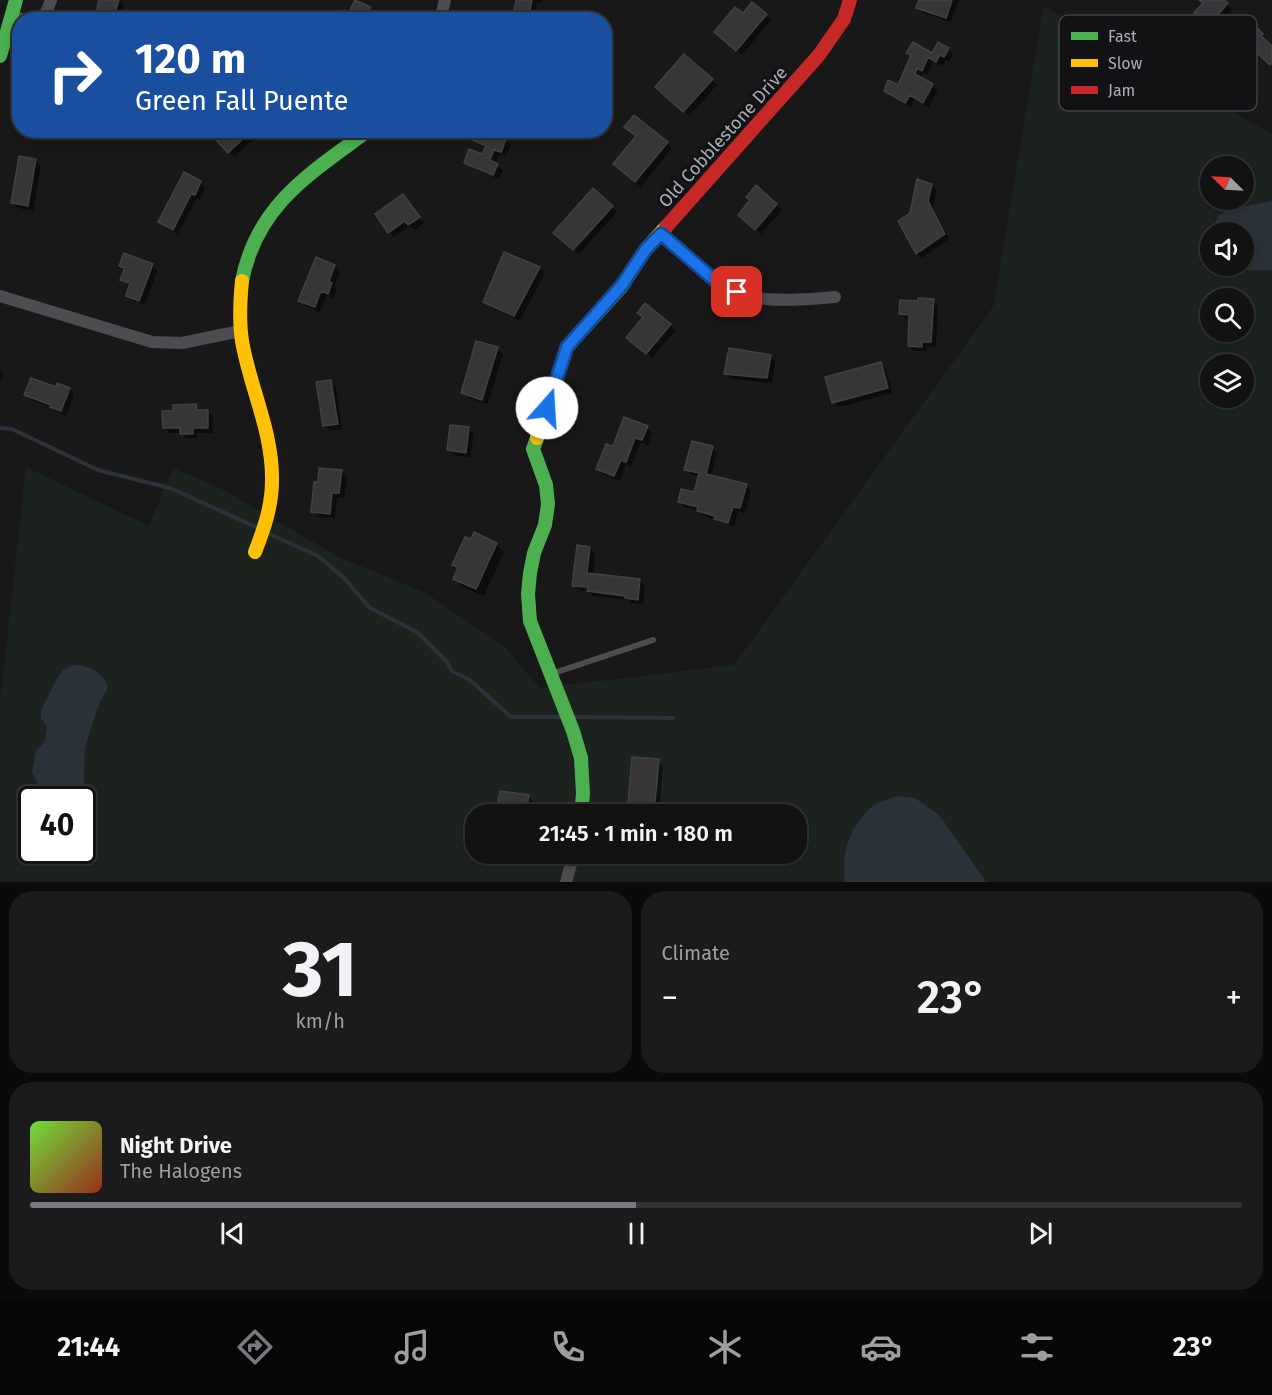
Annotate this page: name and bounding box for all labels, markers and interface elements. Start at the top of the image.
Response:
legend [1059,15,1257,111]
text: Fast [1108,27,1137,46]
text: 120 m [135,34,246,84]
icon: right [36,36,114,114]
text: Slow [1108,54,1143,73]
street label: Old Cobblestone Drive [654,62,792,212]
text: Jam [1108,81,1135,100]
text: Green Fall Puente [135,85,348,117]
north arrow [1200,156,1254,210]
map controls [1200,156,1254,408]
button: sound [1200,222,1254,276]
pin [711,266,762,317]
icon: arrive [720,275,753,308]
button: search [1200,288,1254,342]
button: layers [1200,354,1254,408]
position arrow [515,376,579,440]
speed limit sign: 40 [18,786,96,864]
text: 21:45 · 1 min · 180 m [539,820,733,847]
text: 31 [283,923,358,1017]
text: Climate [662,941,730,965]
text: 23° [917,971,986,1025]
text: − [662,978,678,1018]
text: + [1226,978,1242,1018]
text: km/h [296,1009,345,1033]
text: Night Drive [120,1132,232,1159]
text: The Halogens [120,1159,242,1183]
icon: previous [216,1217,249,1250]
icon: pause [620,1217,653,1250]
icon: next [1024,1217,1057,1250]
icon: directions [234,1326,276,1368]
icon: music [391,1326,433,1368]
icon: phone [547,1326,589,1368]
icon: climate [704,1326,746,1368]
icon: car [860,1326,902,1368]
icon: filters [1016,1326,1058,1368]
text: 21:44 [57,1331,120,1363]
text: 23° [1173,1331,1215,1363]

